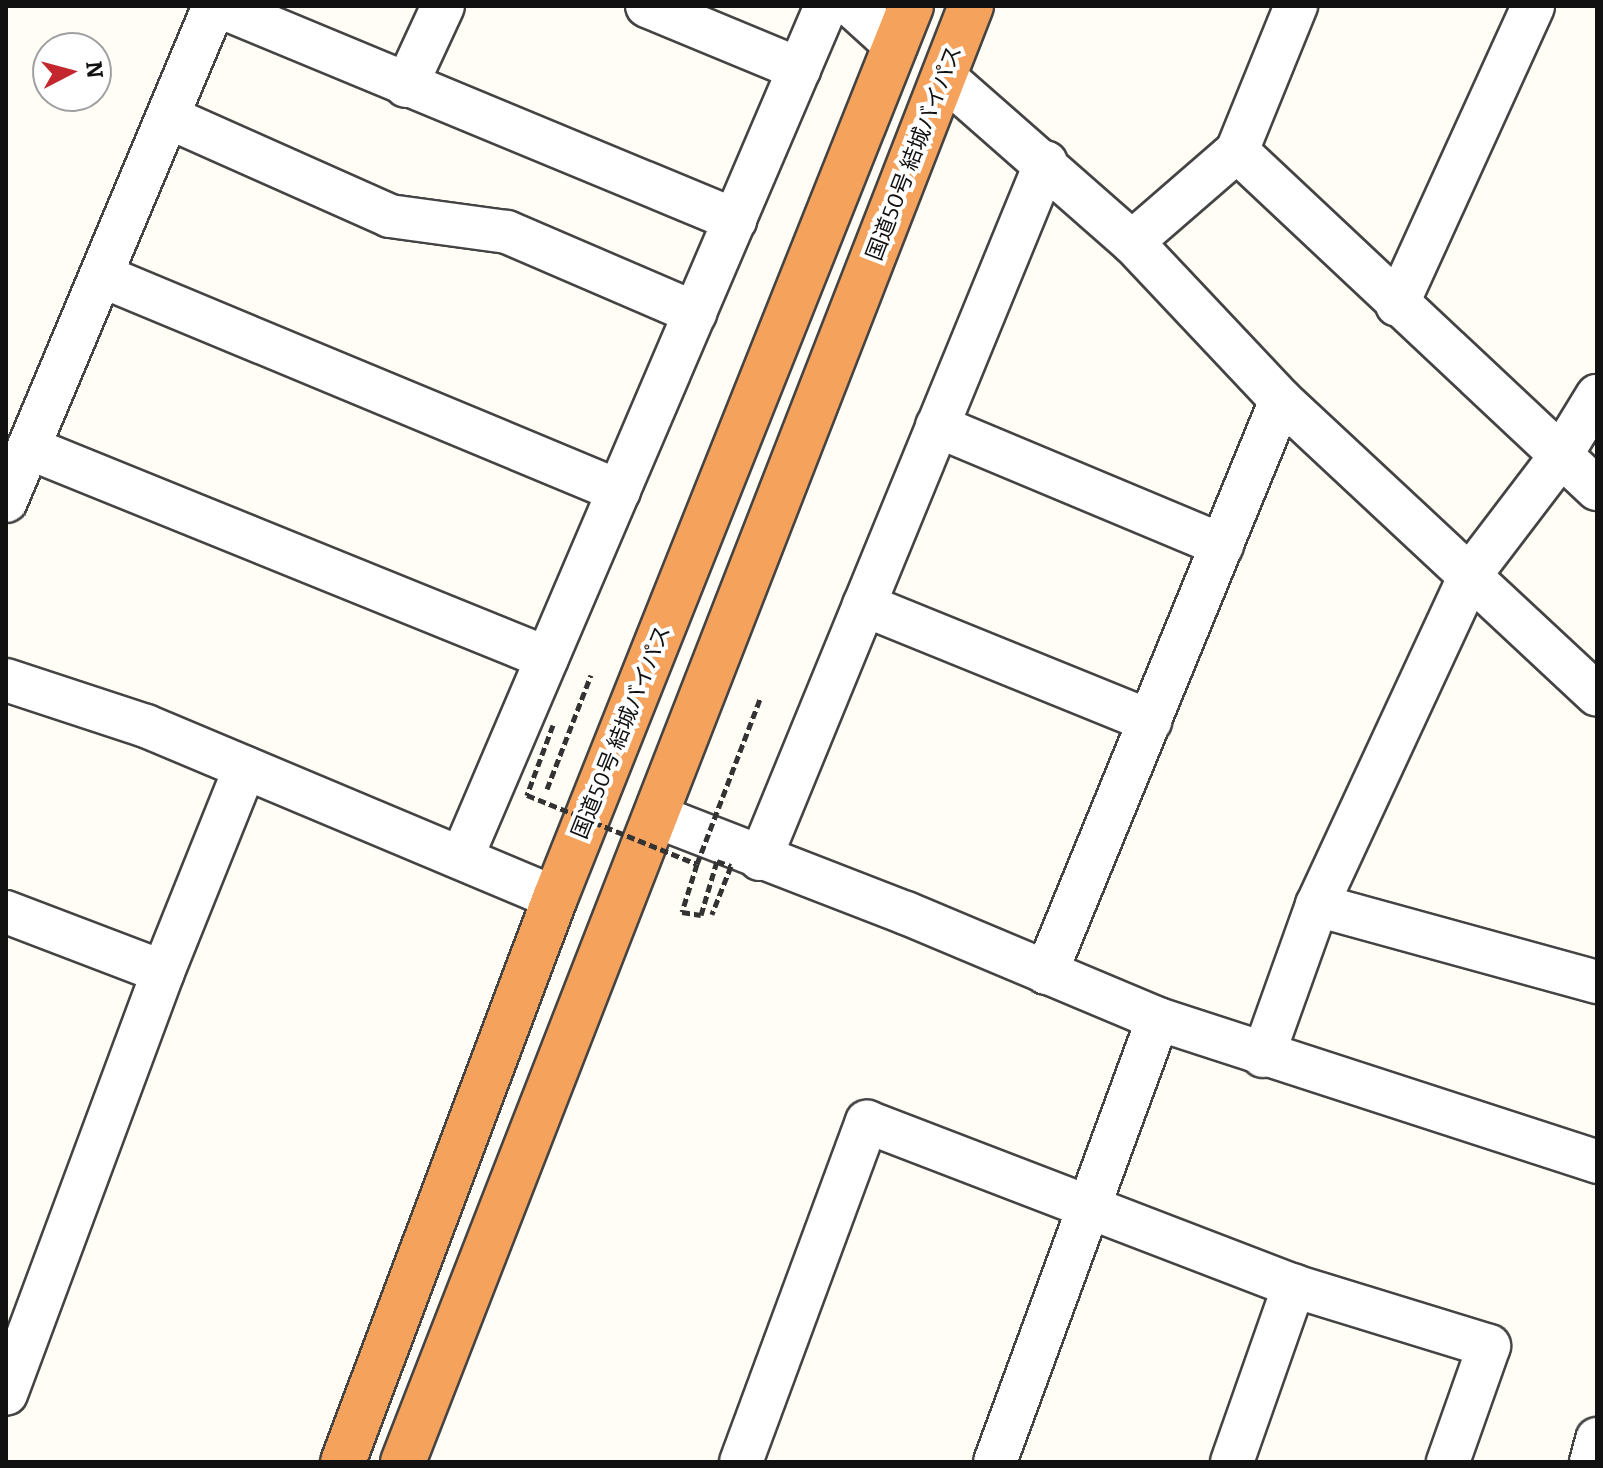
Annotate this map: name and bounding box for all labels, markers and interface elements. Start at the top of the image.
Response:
north arrow [32,32,112,112]
street label: 国道50号 結城バイパス [861,42,967,264]
text: N [80,60,109,79]
street label: 国道50号 結城バイパス [566,621,676,843]

